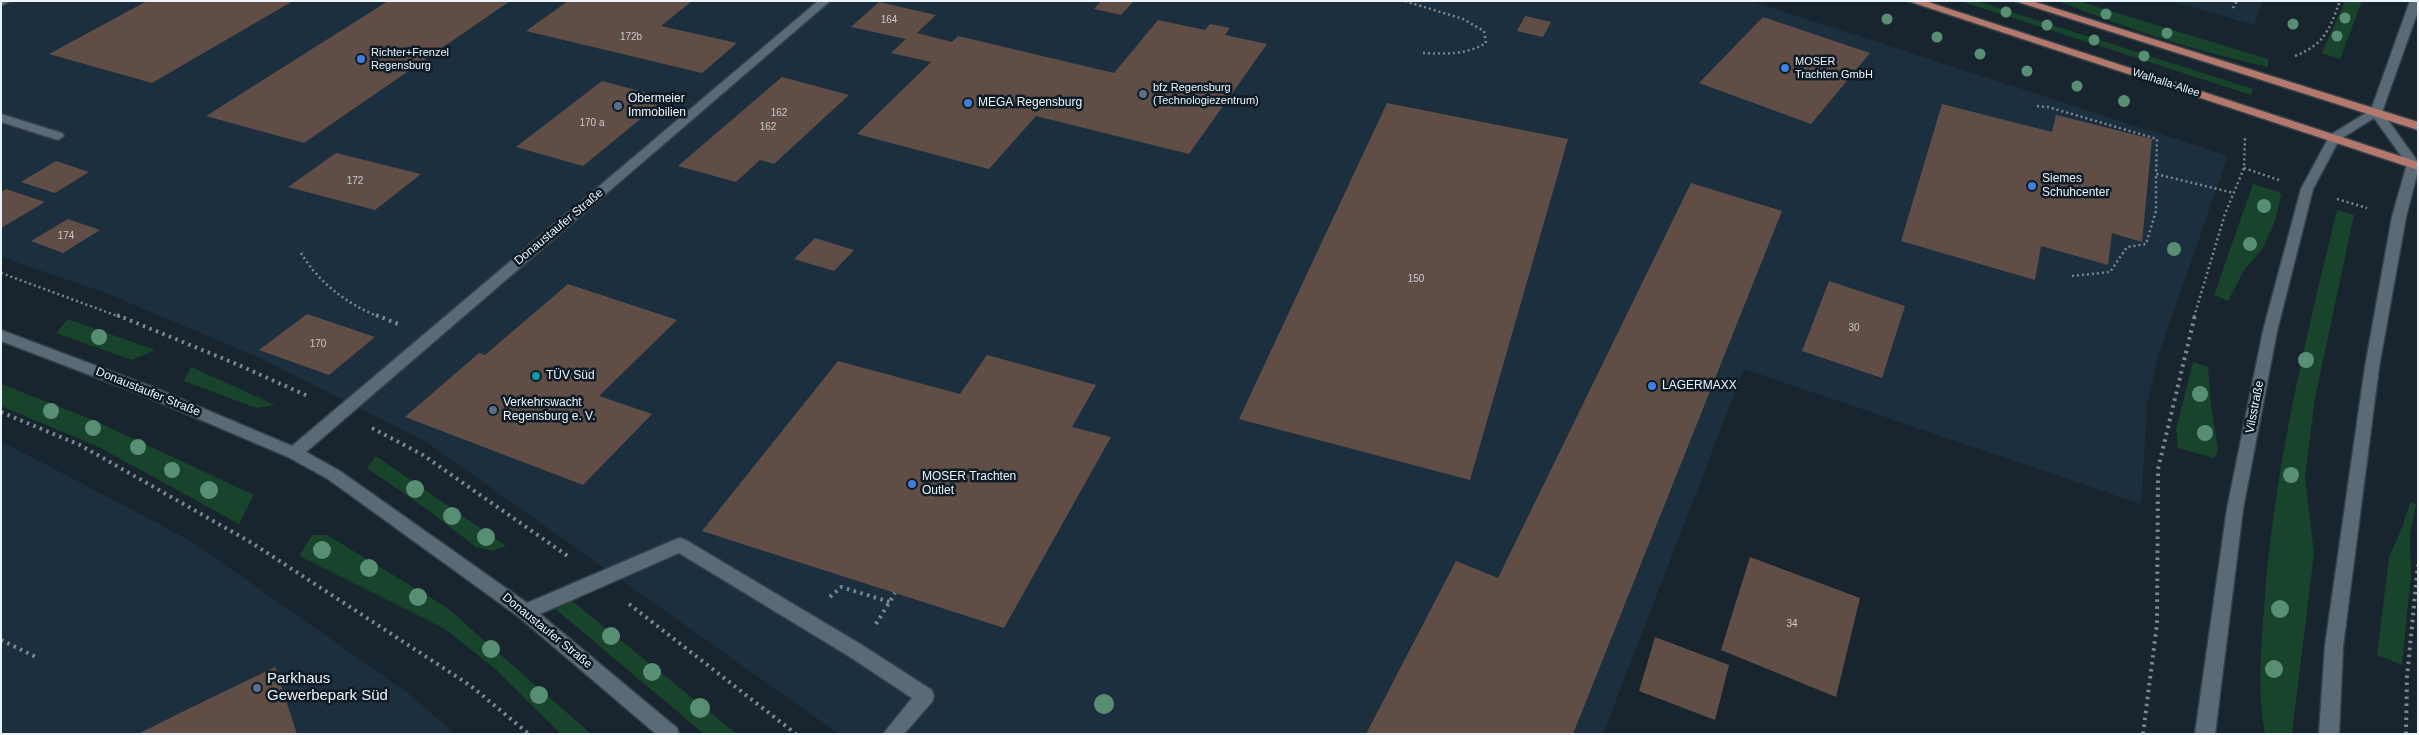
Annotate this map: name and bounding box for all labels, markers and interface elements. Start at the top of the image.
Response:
house number: 164 [881,14,897,26]
house number: 172b [620,31,642,43]
place label: Richter+Frenzel Regensburg [371,46,449,72]
marker: Richter+Frenzel Regensburg [355,53,367,65]
place label: MOSER Trachten GmbH [1795,55,1873,81]
marker: MOSER Trachten GmbH [1779,62,1791,74]
street label: Walhalla-Allee [2131,66,2201,100]
place label: bfz Regensburg (Technologiezentrum) [1153,81,1259,107]
marker: bfz Regensburg (Technologiezentrum) [1137,88,1149,100]
place label: Obermeier Immobilien [628,92,686,120]
place label: MEGA Regensburg [978,96,1082,110]
marker: MEGA Regensburg [962,97,974,109]
marker: Obermeier Immobilien [612,100,624,112]
house number: 162 [771,107,787,119]
house number: 170 a [579,117,605,129]
house number: 162 [760,121,776,133]
place label: Siemes Schuhcenter [2042,172,2109,200]
house number: 172 [347,175,363,187]
marker: Siemes Schuhcenter [2026,180,2038,192]
street label: Donaustaufer Straße [512,186,606,268]
house number: 174 [58,230,74,242]
house number: 150 [1408,273,1424,285]
house number: 30 [1848,322,1860,334]
house number: 170 [310,338,326,350]
street label: Donaustaufer Straße [94,364,202,420]
place label: TÜV Süd [546,369,595,383]
marker: TÜV Süd [530,370,542,382]
place label: LAGERMAXX [1662,379,1737,393]
marker: LAGERMAXX [1646,380,1658,392]
street label: Vilsstraße [2243,380,2267,434]
place label: Verkehrswacht Regensburg e. V. [503,396,595,424]
marker: Verkehrswacht Regensburg e. V. [487,404,499,416]
place label: MOSER Trachten Outlet [922,470,1016,498]
marker: MOSER Trachten Outlet [906,478,918,490]
street label: Donaustaufer Straße [499,590,595,672]
house number: 34 [1786,618,1798,630]
place label: Parkhaus Gewerbepark Süd [267,670,388,705]
marker: Parkhaus Gewerbepark Süd [251,682,263,694]

